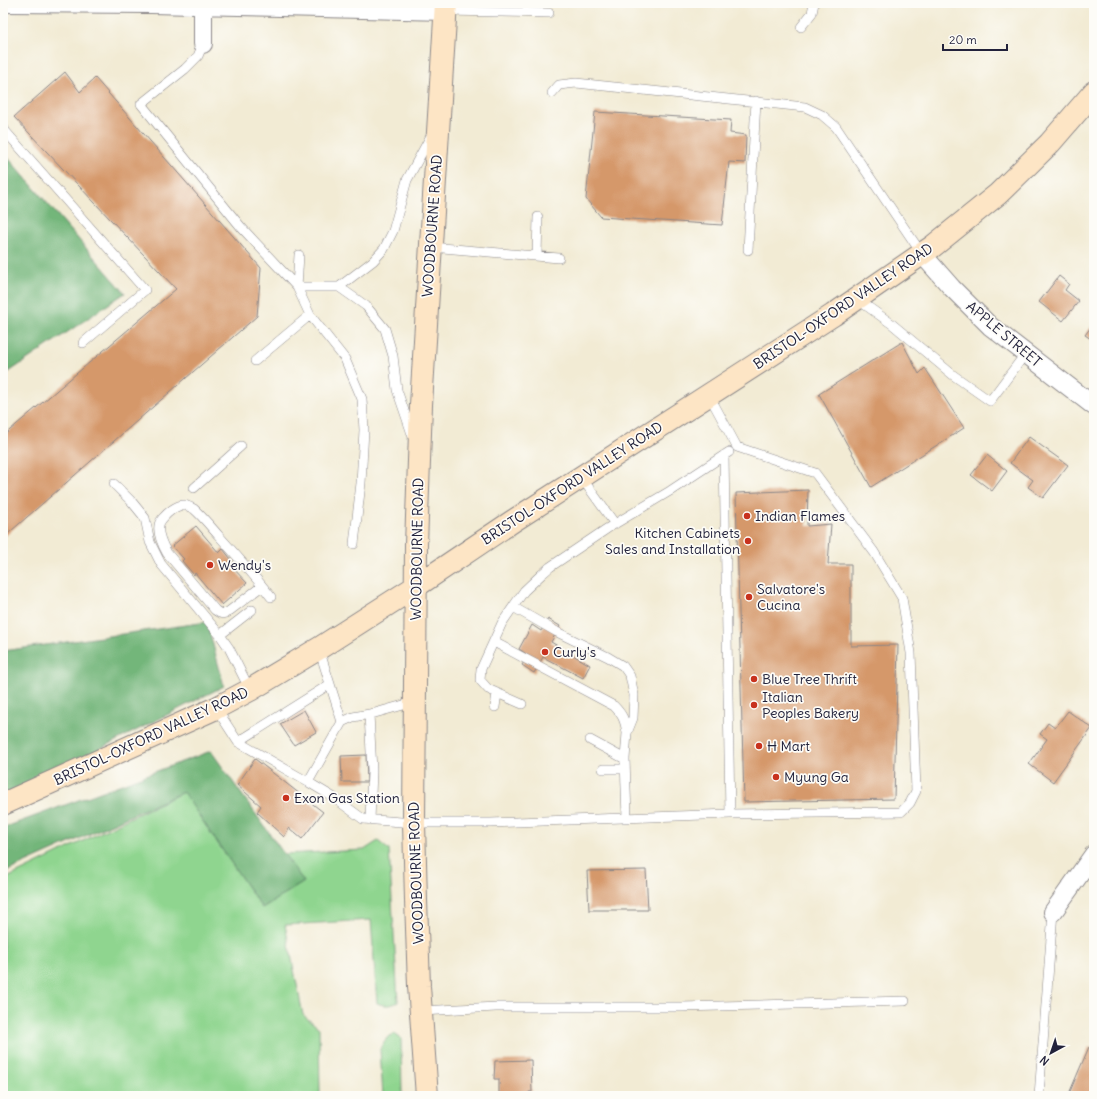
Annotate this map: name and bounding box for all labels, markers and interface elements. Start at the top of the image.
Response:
scale bar [943,26,1007,52]
text: 20 m [949,32,977,47]
street label: WOODBOURNE ROAD [418,154,446,298]
street label: BRISTOL-OXFORD VALLEY ROAD [750,239,936,373]
street label: APPLE STREET [963,297,1045,371]
street label: BRISTOL-OXFORD VALLEY ROAD [478,417,666,548]
street label: WOODBOURNE ROAD [407,477,427,620]
place label: Indian Flames [755,507,845,525]
marker: Indian Flames [742,511,752,521]
place label: Kitchen Cabinets Sales and Installation [605,524,740,558]
marker: Kitchen Cabinets Sales and Installation [743,536,753,546]
place label: Wendy's [218,556,271,574]
marker: Wendy's [205,560,215,570]
place label: Salvatore's Cucina [757,580,825,614]
marker: Salvatore's Cucina [744,592,754,602]
place label: Curly's [553,643,596,661]
marker: Curly's [540,647,550,657]
place label: Blue Tree Thrift [762,670,857,688]
marker: Blue Tree Thrift [749,674,759,684]
street label: BRISTOL-OXFORD VALLEY ROAD [51,683,251,789]
place label: Italian Peoples Bakery [762,688,859,722]
marker: Italian Peoples Bakery [749,700,759,710]
place label: H Mart [767,737,810,755]
marker: H Mart [754,741,764,751]
place label: Myung Ga [784,768,849,786]
marker: Myung Ga [771,772,781,782]
place label: Exon Gas Station [294,789,400,807]
marker: Exon Gas Station [281,793,291,803]
street label: WOODBOURNE ROAD [405,801,427,945]
north arrow [1031,1033,1071,1073]
text: N [1037,1053,1052,1068]

